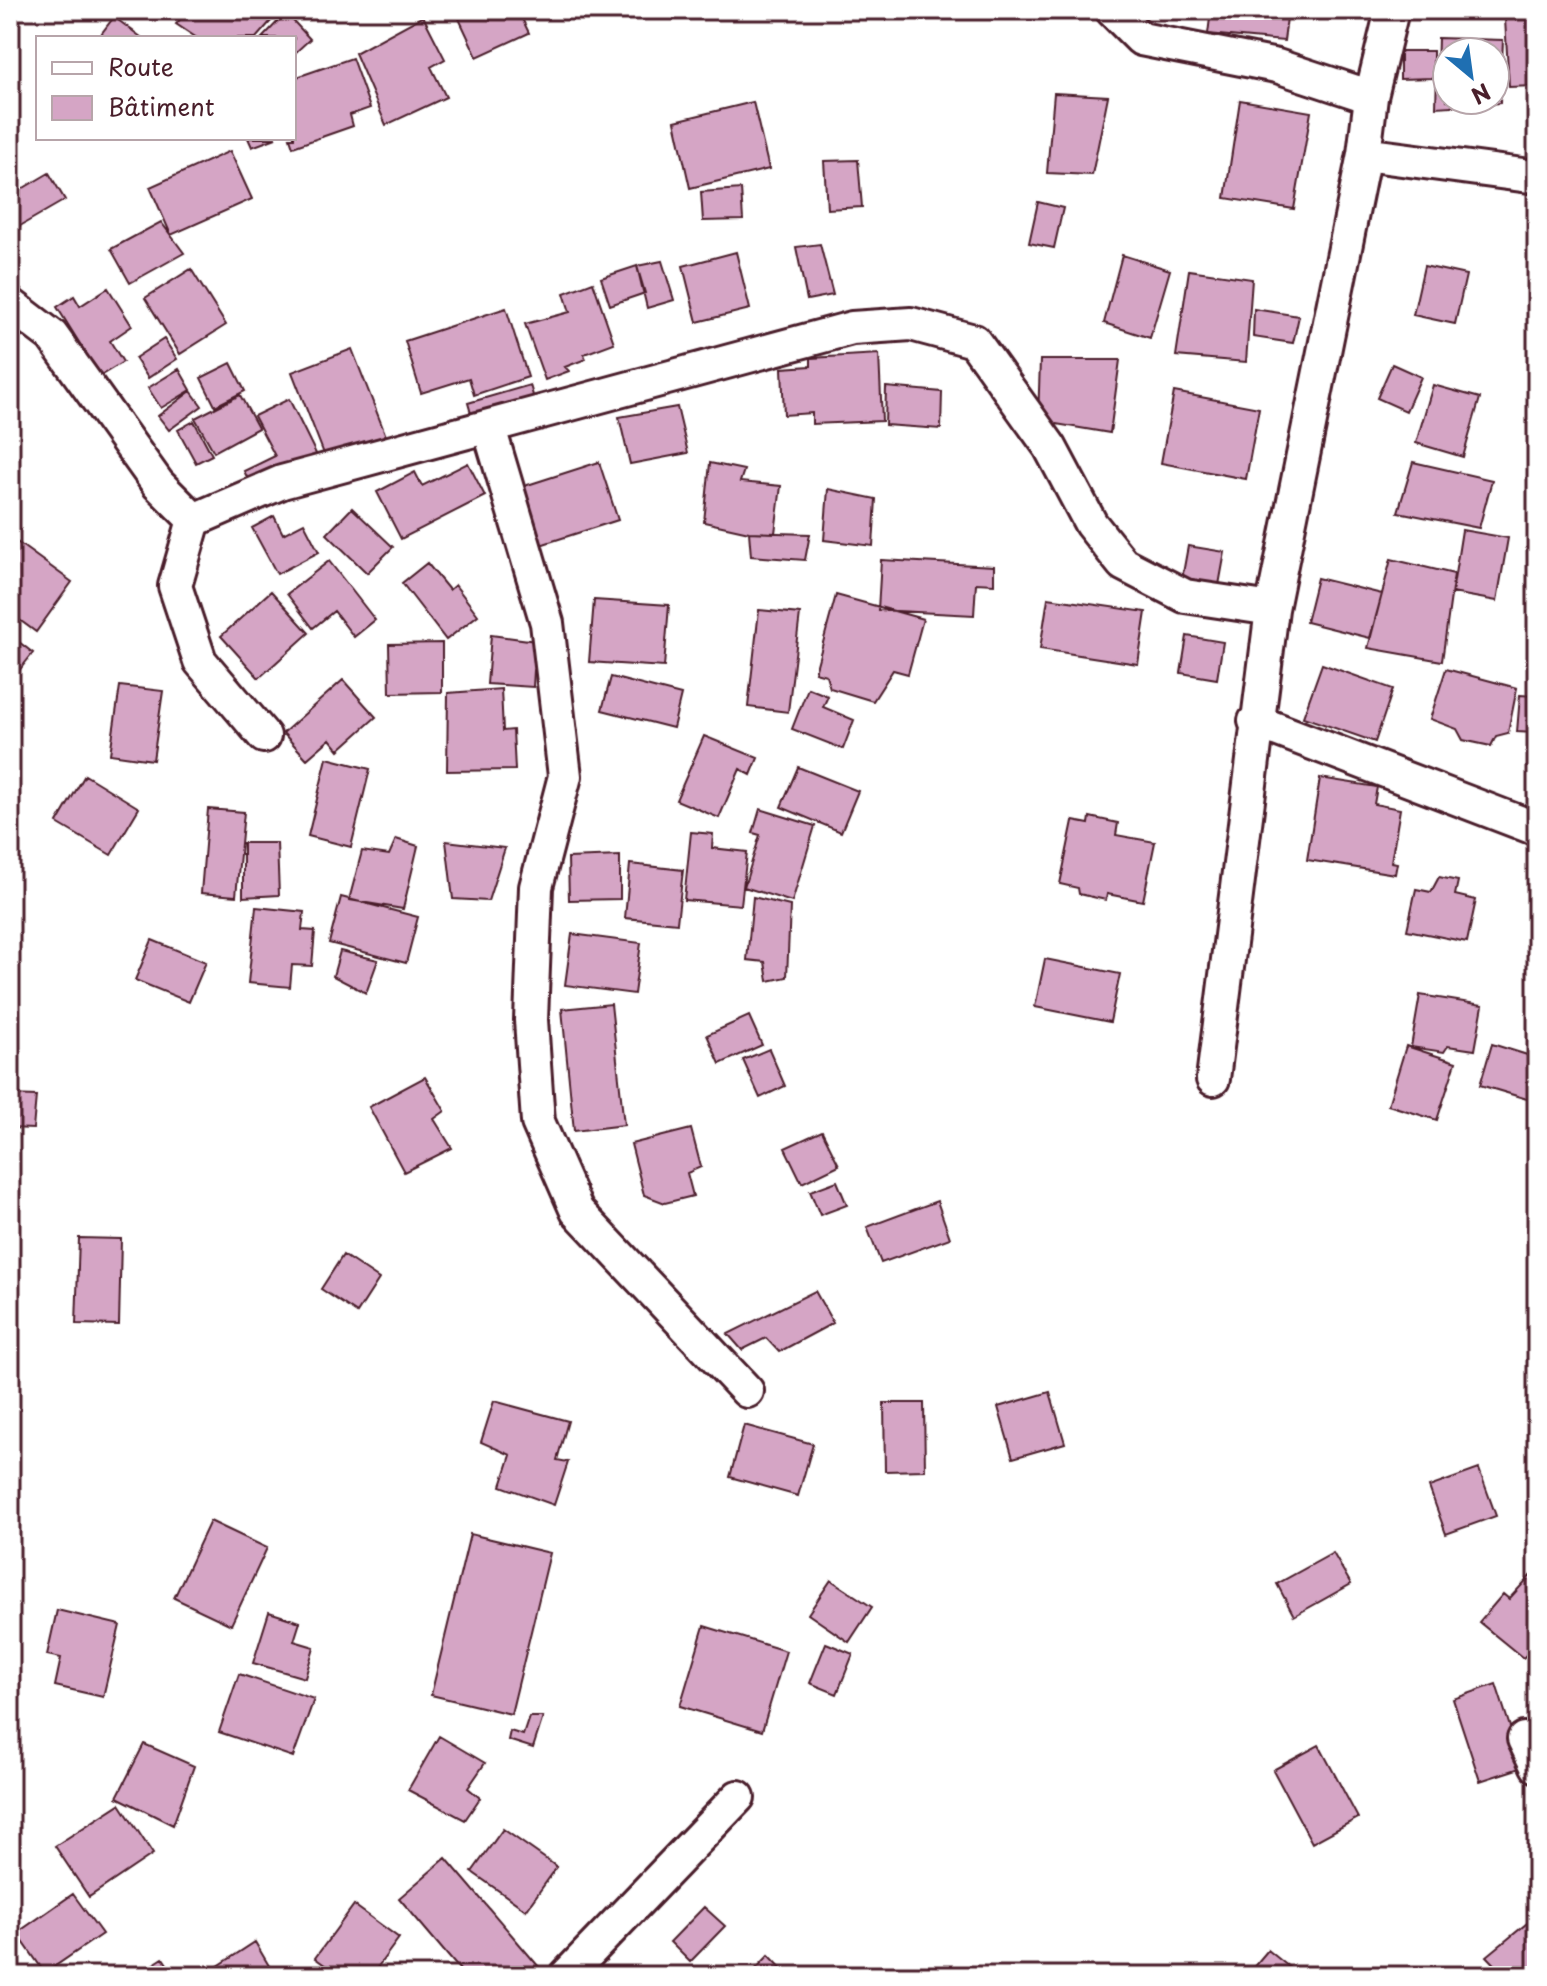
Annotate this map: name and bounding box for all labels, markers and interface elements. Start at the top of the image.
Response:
legend [36,36,296,140]
north arrow [1431,36,1511,116]
text: Route [108,48,174,84]
text: N [1466,76,1497,113]
text: Bâtiment [108,88,215,124]

